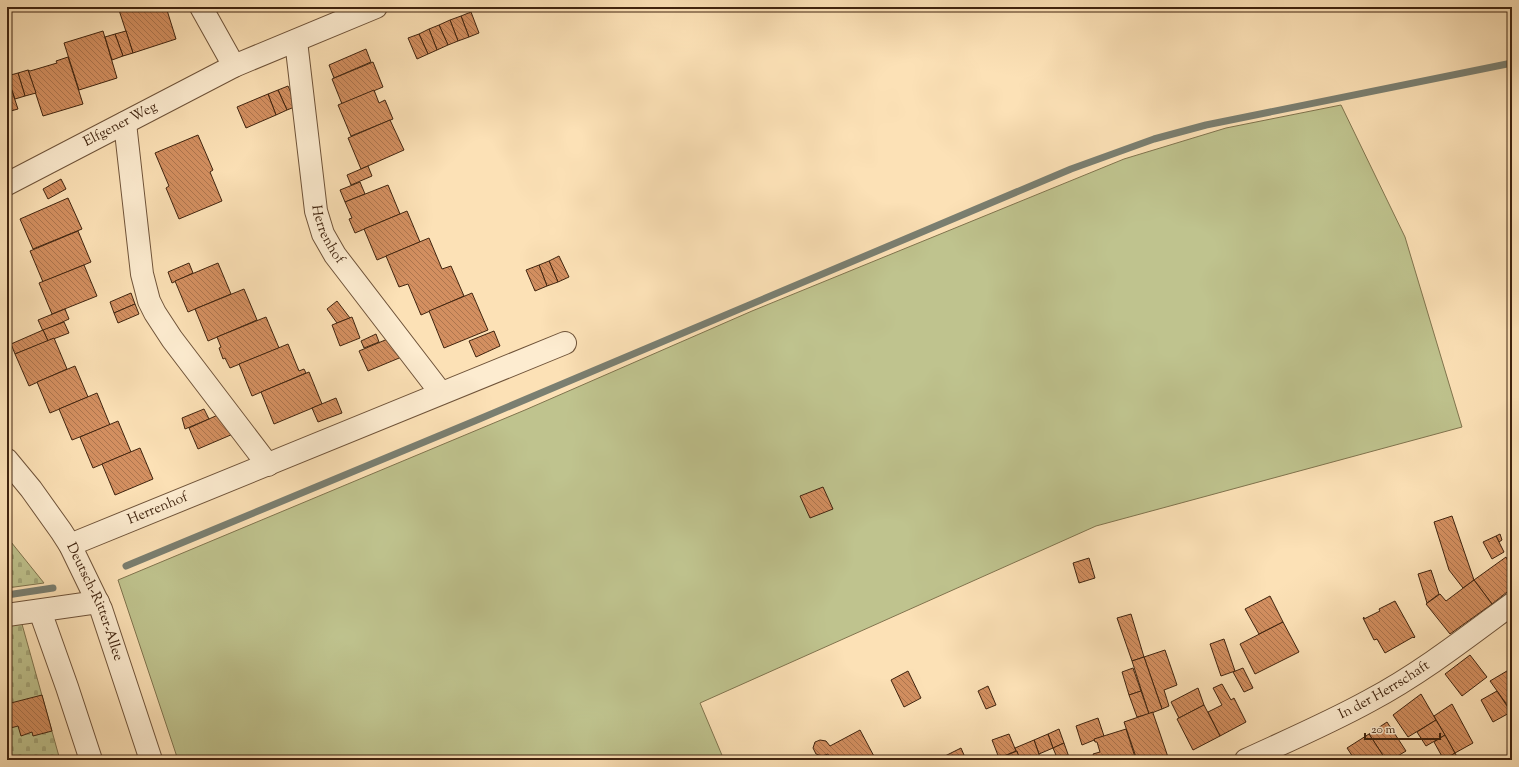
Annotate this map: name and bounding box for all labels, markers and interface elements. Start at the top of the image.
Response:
street label: Elfgener Weg [80,97,161,152]
street label: Herrenhof [305,204,349,269]
street label: Herrenhof [125,487,192,530]
street label: Deutsch-Ritter-Allee [60,540,128,664]
street label: In der Herrschaft [1335,656,1434,725]
scale bar [1365,715,1440,741]
text: 20 m [1371,721,1396,739]

